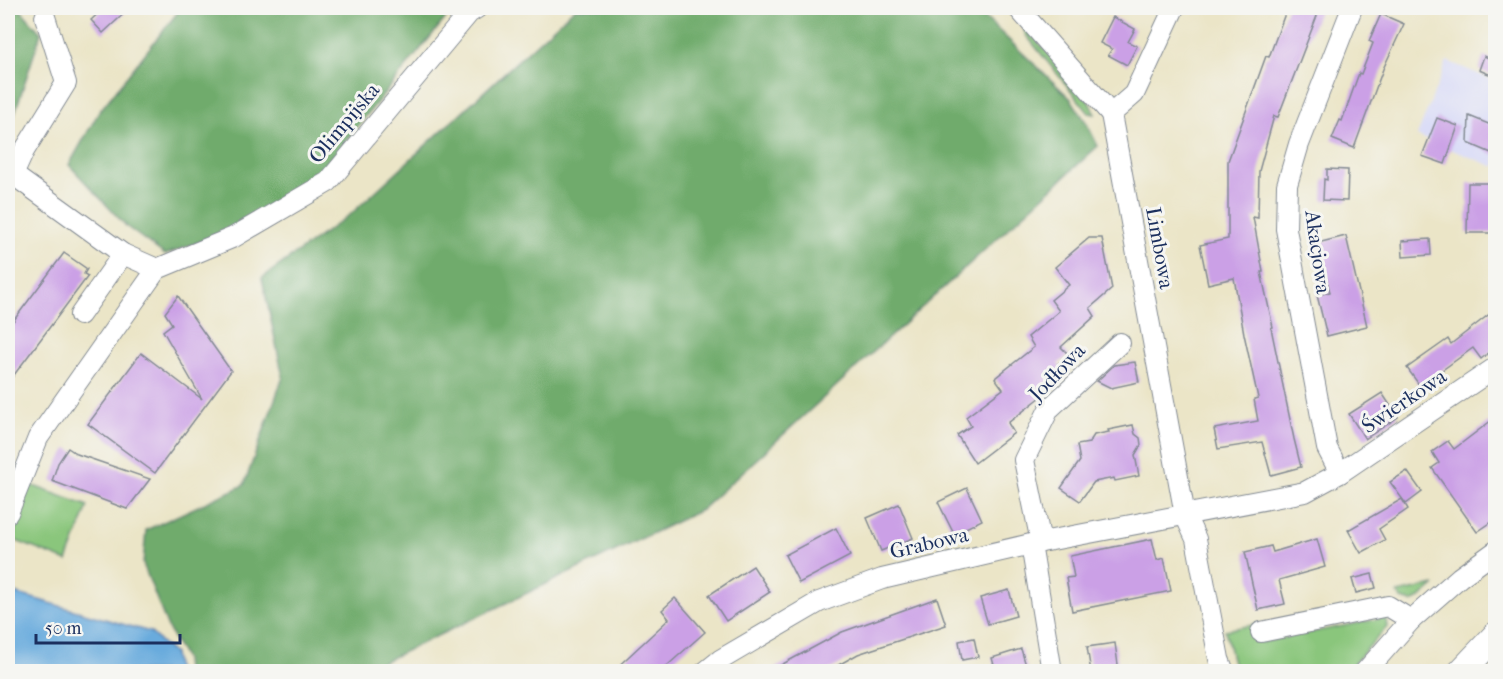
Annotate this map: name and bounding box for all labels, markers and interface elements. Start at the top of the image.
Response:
street label: Olimpijska [304,78,385,168]
street label: Limbowa [1141,205,1179,291]
street label: Akacjowa [1300,208,1336,296]
street label: Jodłowa [1022,338,1090,407]
street label: Świerkowa [1357,364,1451,438]
street label: Grabowa [887,522,971,564]
scale bar [36,607,180,645]
text: 50 m [45,618,82,639]

